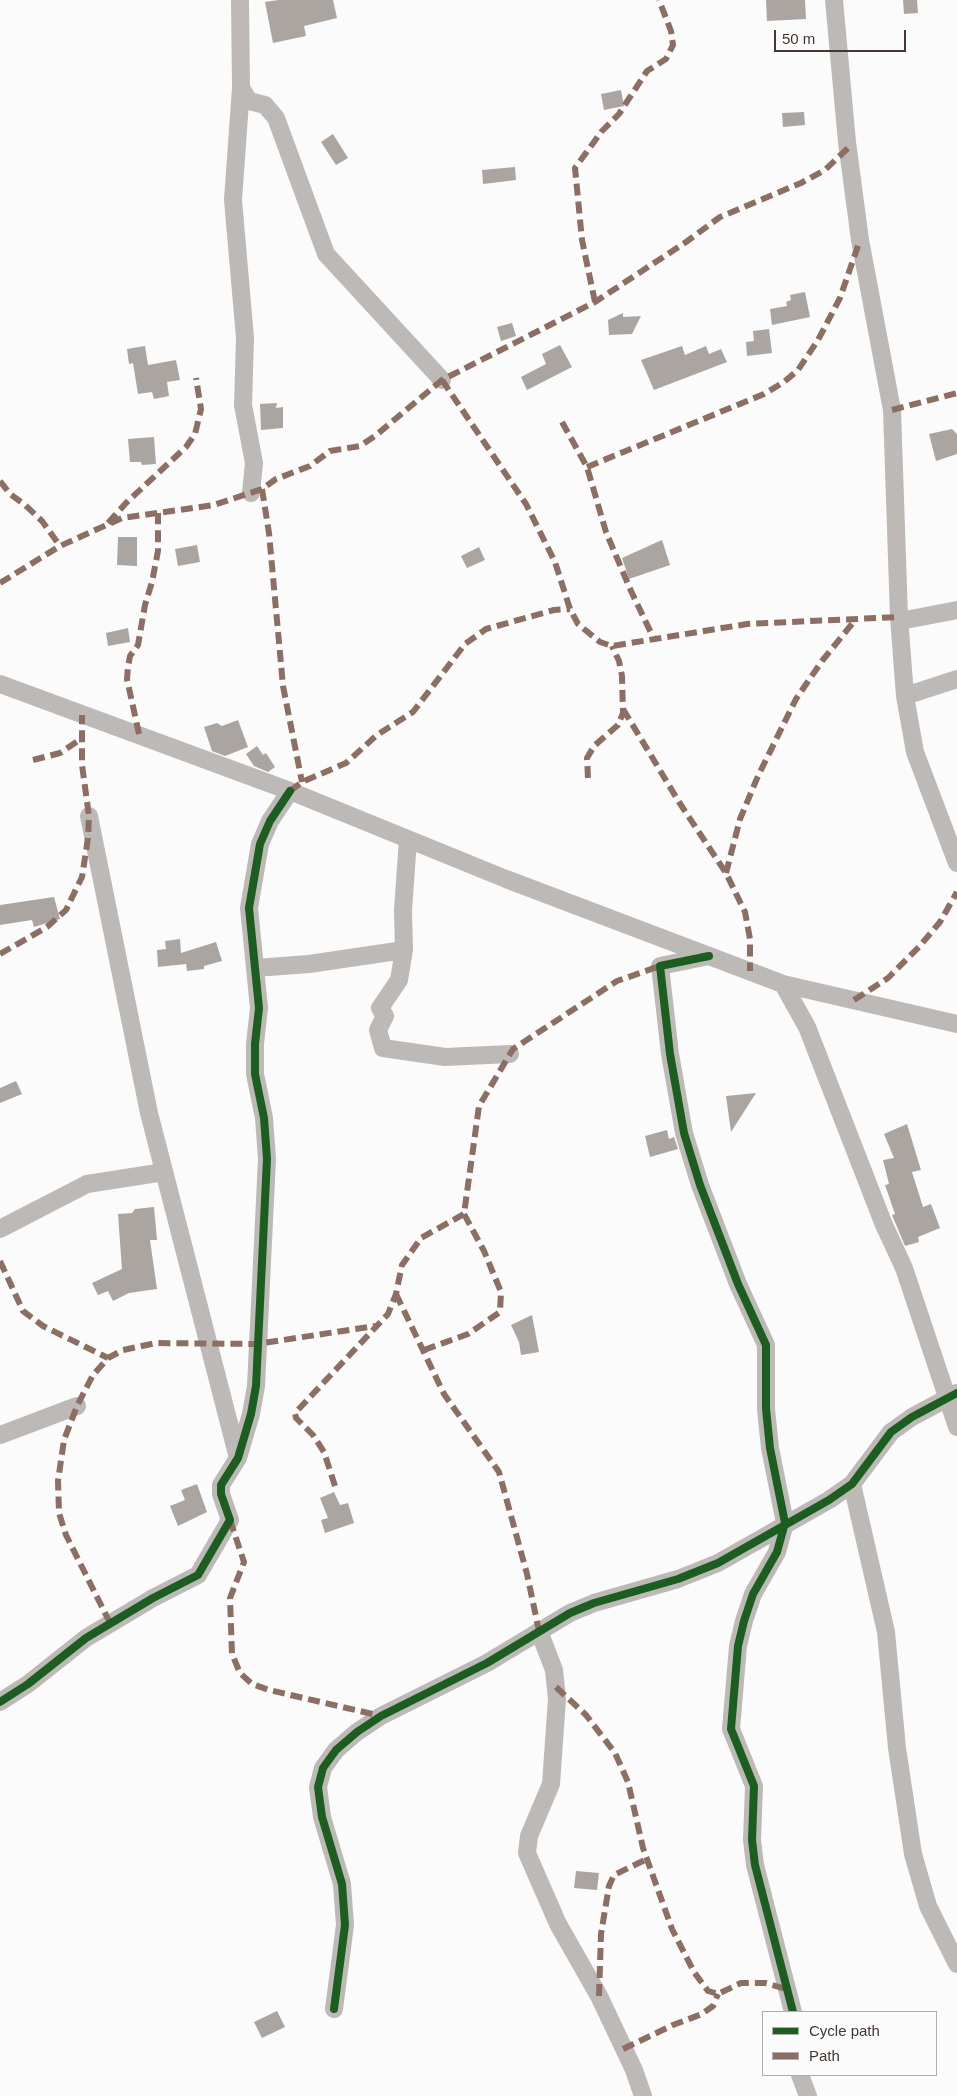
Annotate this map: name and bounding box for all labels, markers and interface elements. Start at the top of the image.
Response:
scale bar [777,20,910,52]
text: 50 m [782,30,815,47]
legend [762,2011,937,2076]
text: Cycle path [809,2022,880,2039]
text: Path [809,2047,840,2064]

